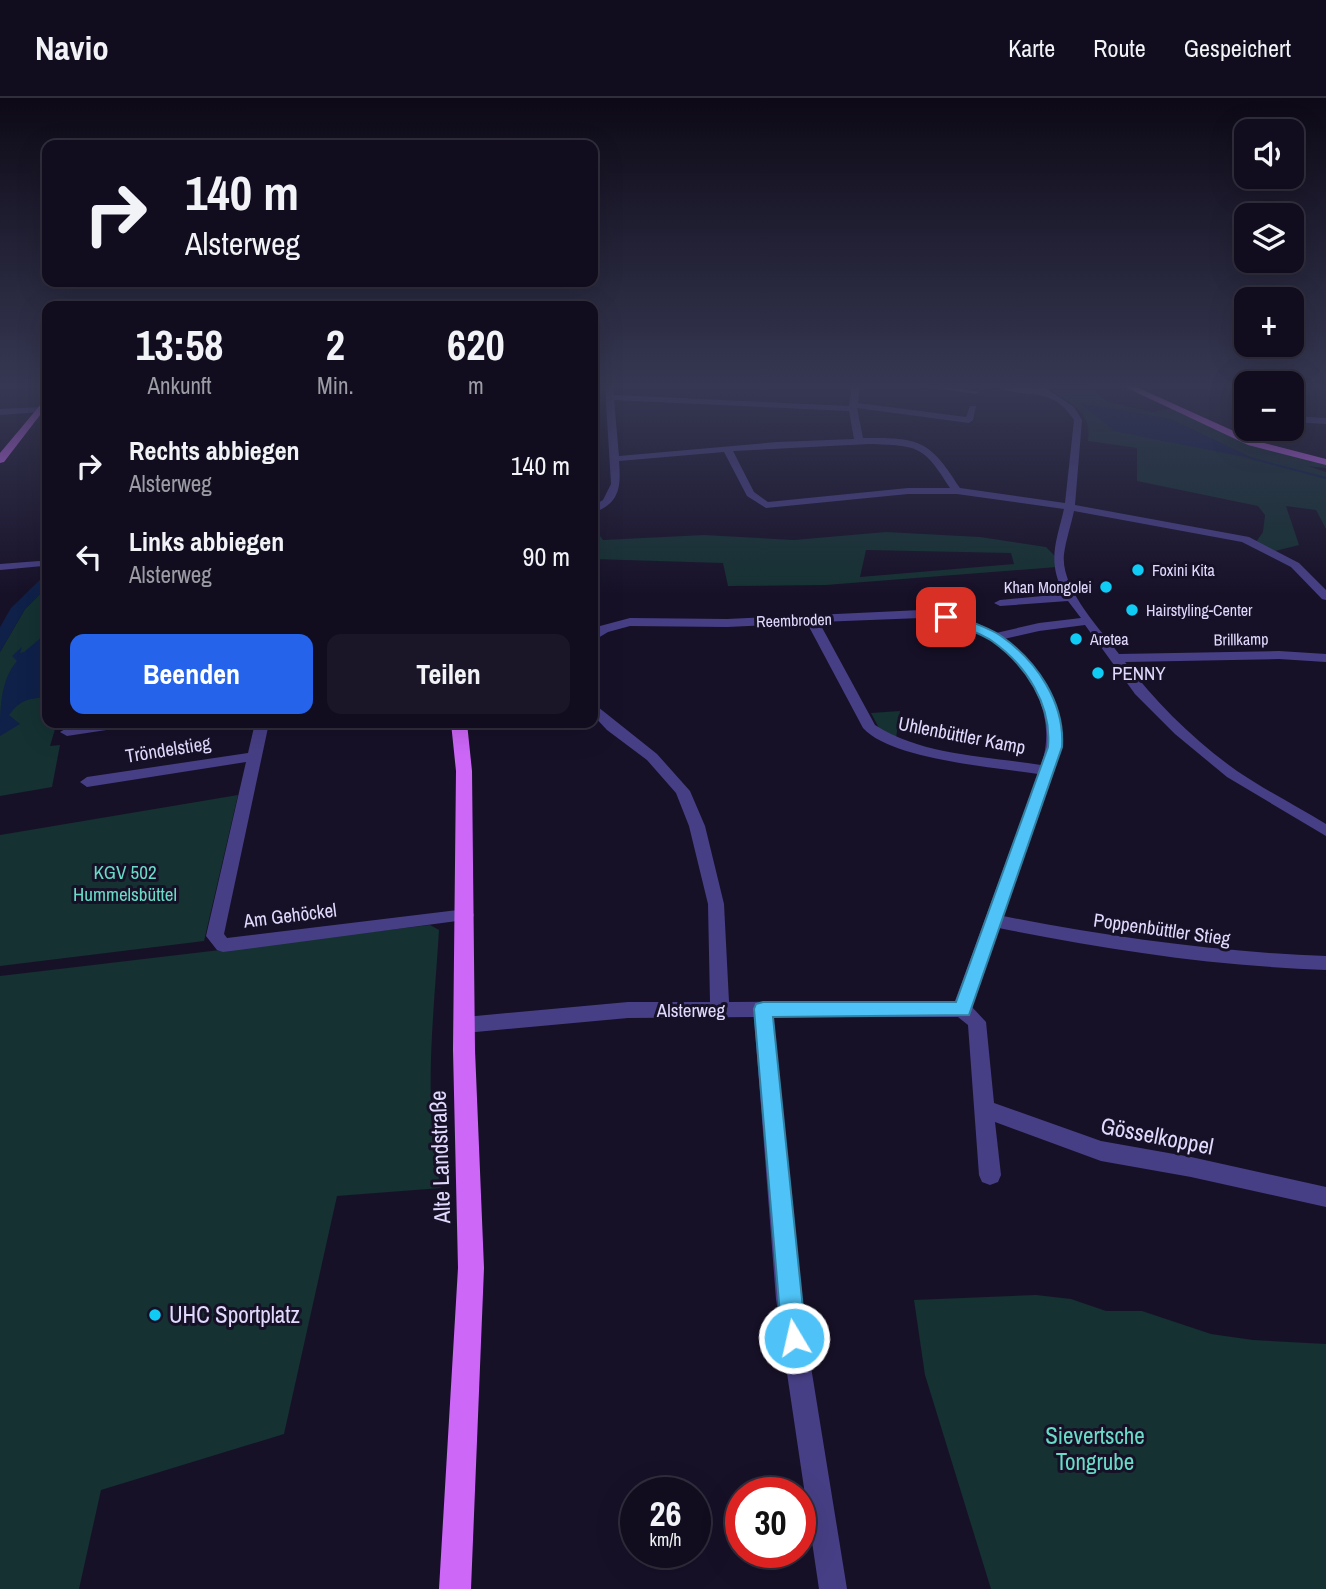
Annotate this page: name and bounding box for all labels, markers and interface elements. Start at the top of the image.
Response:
text: Navio [35,26,109,70]
text: Karte [1008,32,1055,64]
text: Route [1093,32,1146,64]
text: Gespeichert [1184,32,1291,64]
map controls [1234,119,1304,441]
button: sound [1234,119,1304,189]
text: 140 m [185,159,299,225]
icon: right [70,168,161,259]
button: layers [1234,203,1304,273]
text: Alsterweg [185,222,300,265]
button: + [1234,287,1304,357]
text: 13:58 [135,317,224,373]
text: 2 [326,317,345,373]
text: 620 [447,317,505,373]
text: Ankunft [147,370,211,401]
text: Min. [317,370,354,401]
text: m [468,370,484,401]
button: − [1234,371,1304,441]
text: Rechts abbiegen [129,433,300,468]
icon: right [70,447,108,485]
text: 140 m [511,448,570,483]
text: Alsterweg [129,468,212,499]
text: Links abbiegen [129,524,284,559]
icon: left [70,538,108,576]
text: 90 m [523,539,570,574]
text: Alsterweg [129,559,212,590]
place label: Foxini Kita [1152,559,1216,581]
marker: Foxini Kita [1130,562,1146,578]
place label: Khan Mongolei [1004,576,1092,598]
marker: Khan Mongolei [1098,579,1114,595]
pin [916,587,976,647]
icon: arrive [927,598,965,636]
place label: Hairstyling-Center [1146,599,1253,621]
marker: Hairstyling-Center [1124,602,1140,618]
street label: Reembroden [756,608,832,632]
place label: Aretea [1089,628,1129,650]
street label: Brillkamp [1213,628,1269,650]
marker: Aretea [1068,631,1084,647]
button: Beenden [70,634,313,714]
button: Teilen [327,634,570,714]
place label: PENNY [1112,660,1166,686]
marker: PENNY [1090,665,1106,681]
street label: Uhlenbüttler Kamp [896,710,1028,760]
street label: Tröndelstieg [123,729,213,769]
park label: KGV 502 Hummelsbüttel [73,859,177,907]
street label: Am Gehöckel [241,896,338,934]
street label: Poppenbüttler Stieg [1092,907,1232,952]
street label: Alsterweg [656,997,726,1023]
street label: Alte Landstraße [422,1090,457,1225]
street label: Gösselkoppel [1098,1109,1216,1162]
place label: UHC Sportplatz [169,1299,300,1330]
position arrow [757,1301,831,1375]
marker: UHC Sportplatz [147,1307,163,1323]
park label: Sievertsche Tongrube [1045,1420,1145,1477]
speed limit sign: 30 [725,1477,816,1568]
text: 26 [650,1490,681,1537]
text: km/h [650,1527,682,1552]

